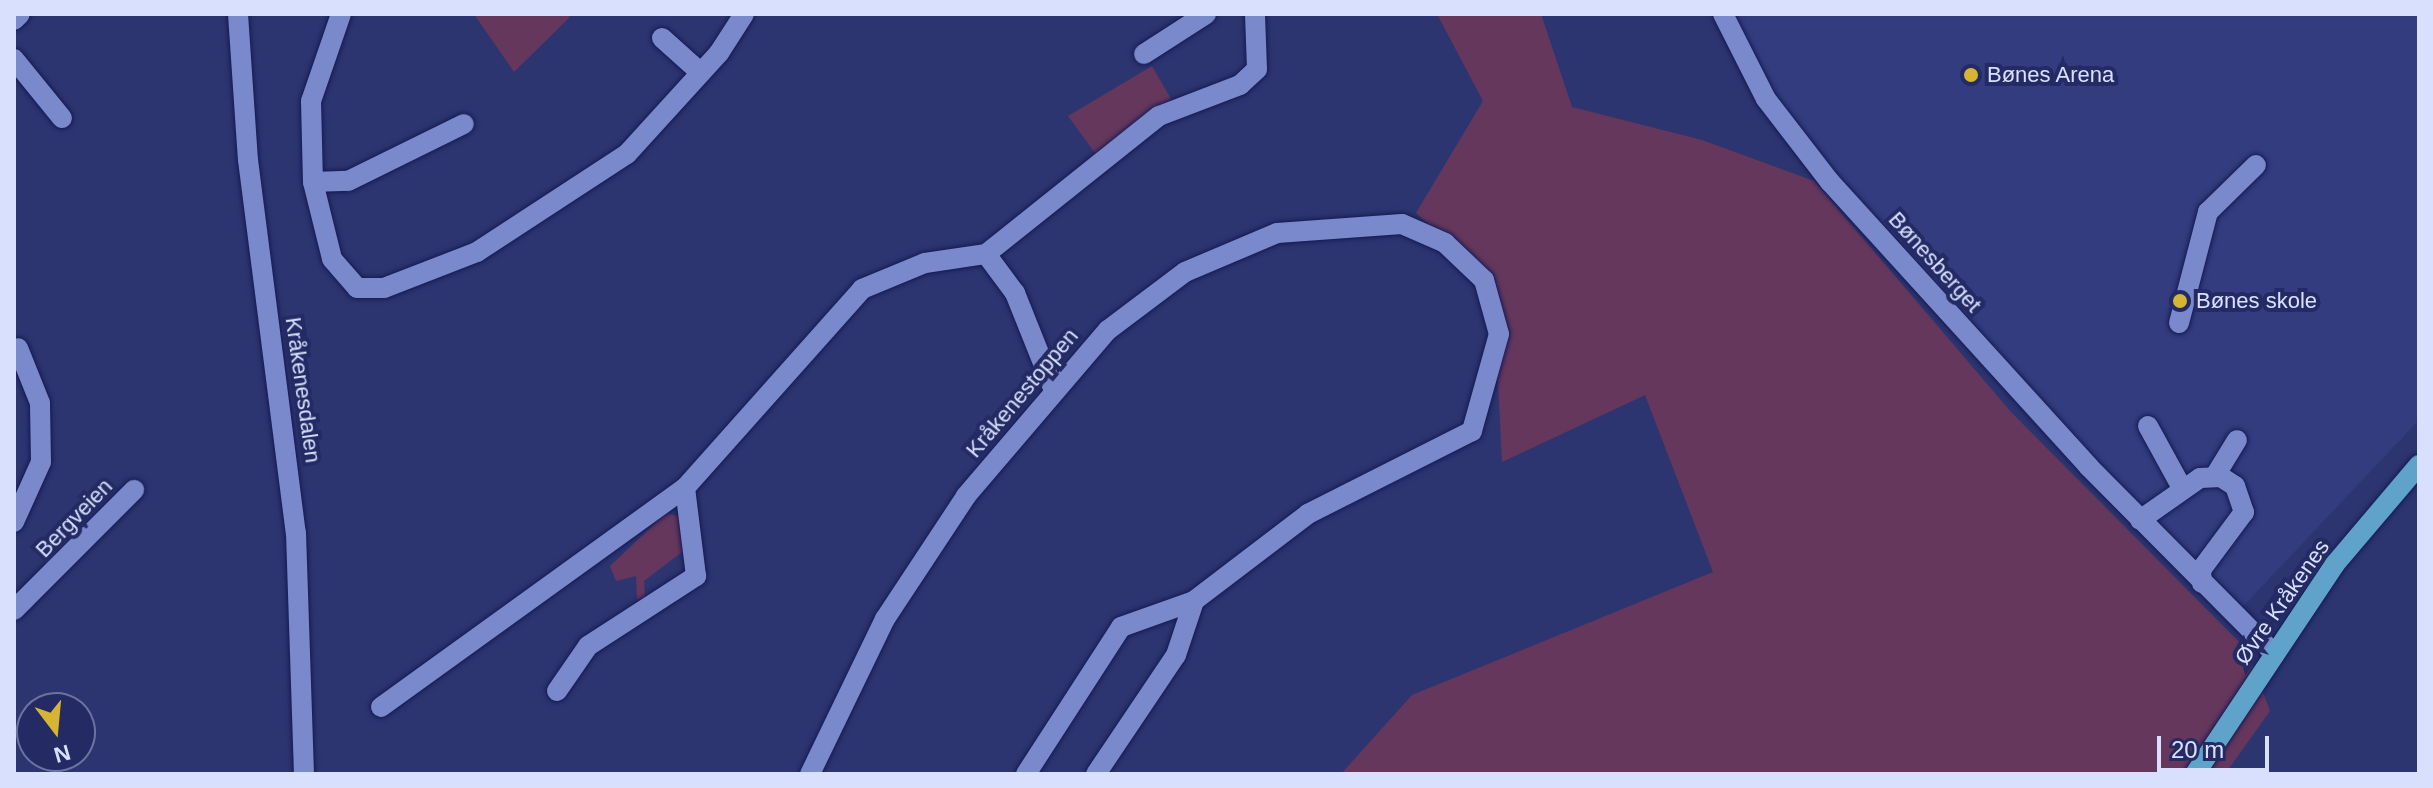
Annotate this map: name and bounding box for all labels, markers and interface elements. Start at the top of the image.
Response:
place label: Bønes Arena [1987,62,2115,88]
marker: Bønes Arena [1962,66,1980,84]
street label: Bønesberget [1883,206,1987,318]
place label: Bønes skole [2196,288,2317,314]
marker: Bønes skole [2171,292,2189,310]
street label: Kråkenesdalen [280,315,326,465]
street label: Kråkenestoppen [960,323,1084,463]
street label: Bergveien [30,473,118,563]
street label: Øvre Kråkenes [2229,534,2335,670]
north arrow [16,692,96,772]
scale bar [2161,720,2273,770]
text: 20 m [2171,736,2224,763]
text: N [51,739,73,768]

